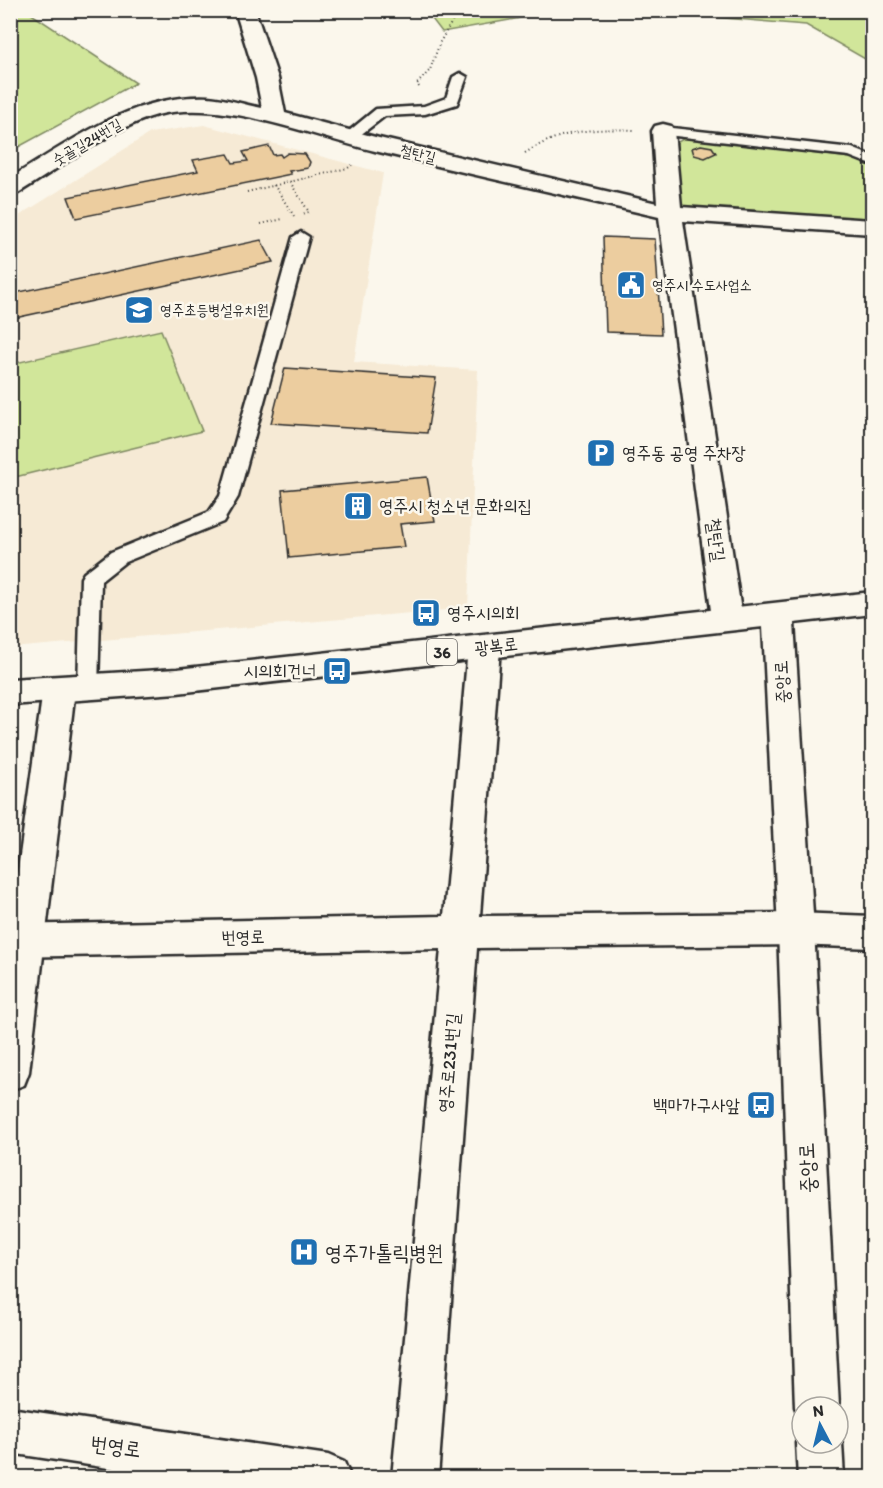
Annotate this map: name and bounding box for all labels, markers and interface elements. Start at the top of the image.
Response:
street label: 숫골길24번길 [49,115,125,169]
street label: 철탄길 [398,141,438,167]
public building icon: 영주시 수도사업소 [615,269,647,301]
place label: 영주시 수도사업소 [652,276,752,294]
school or university icon: 영주초등병설유치원 [123,294,155,326]
place label: 영주초등병설유치원 [160,301,269,319]
parking icon: 영주동 공영 주차장 [585,437,617,469]
place label: 영주동 공영 주차장 [622,442,746,464]
building icon: 영주시 청소년 문화의집 [342,490,374,522]
place label: 영주시 청소년 문화의집 [379,495,532,517]
street label: 철탄길 [702,517,730,564]
bus stop icon: 영주시의회 [410,597,442,629]
place label: 영주시의회 [447,602,519,624]
street label: 광복로 [473,632,519,660]
road number: 36 [427,639,457,665]
bus stop icon: 시의회건너 [321,655,353,687]
place label: 시의회건너 [244,660,316,682]
street label: 중앙로 [770,660,794,704]
street label: 번영로 [221,926,265,948]
street label: 영주로231번길 [434,1012,464,1114]
bus stop icon: 백마가구사앞 [745,1089,777,1121]
place label: 백마가구사앞 [653,1094,741,1116]
street label: 중앙로 [793,1142,821,1194]
hospital icon: 영주가톨릭병원 [288,1236,320,1268]
place label: 영주가톨릭병원 [325,1240,443,1265]
north arrow [790,1395,850,1455]
text: N [812,1401,825,1421]
street label: 번영로 [89,1430,143,1462]

